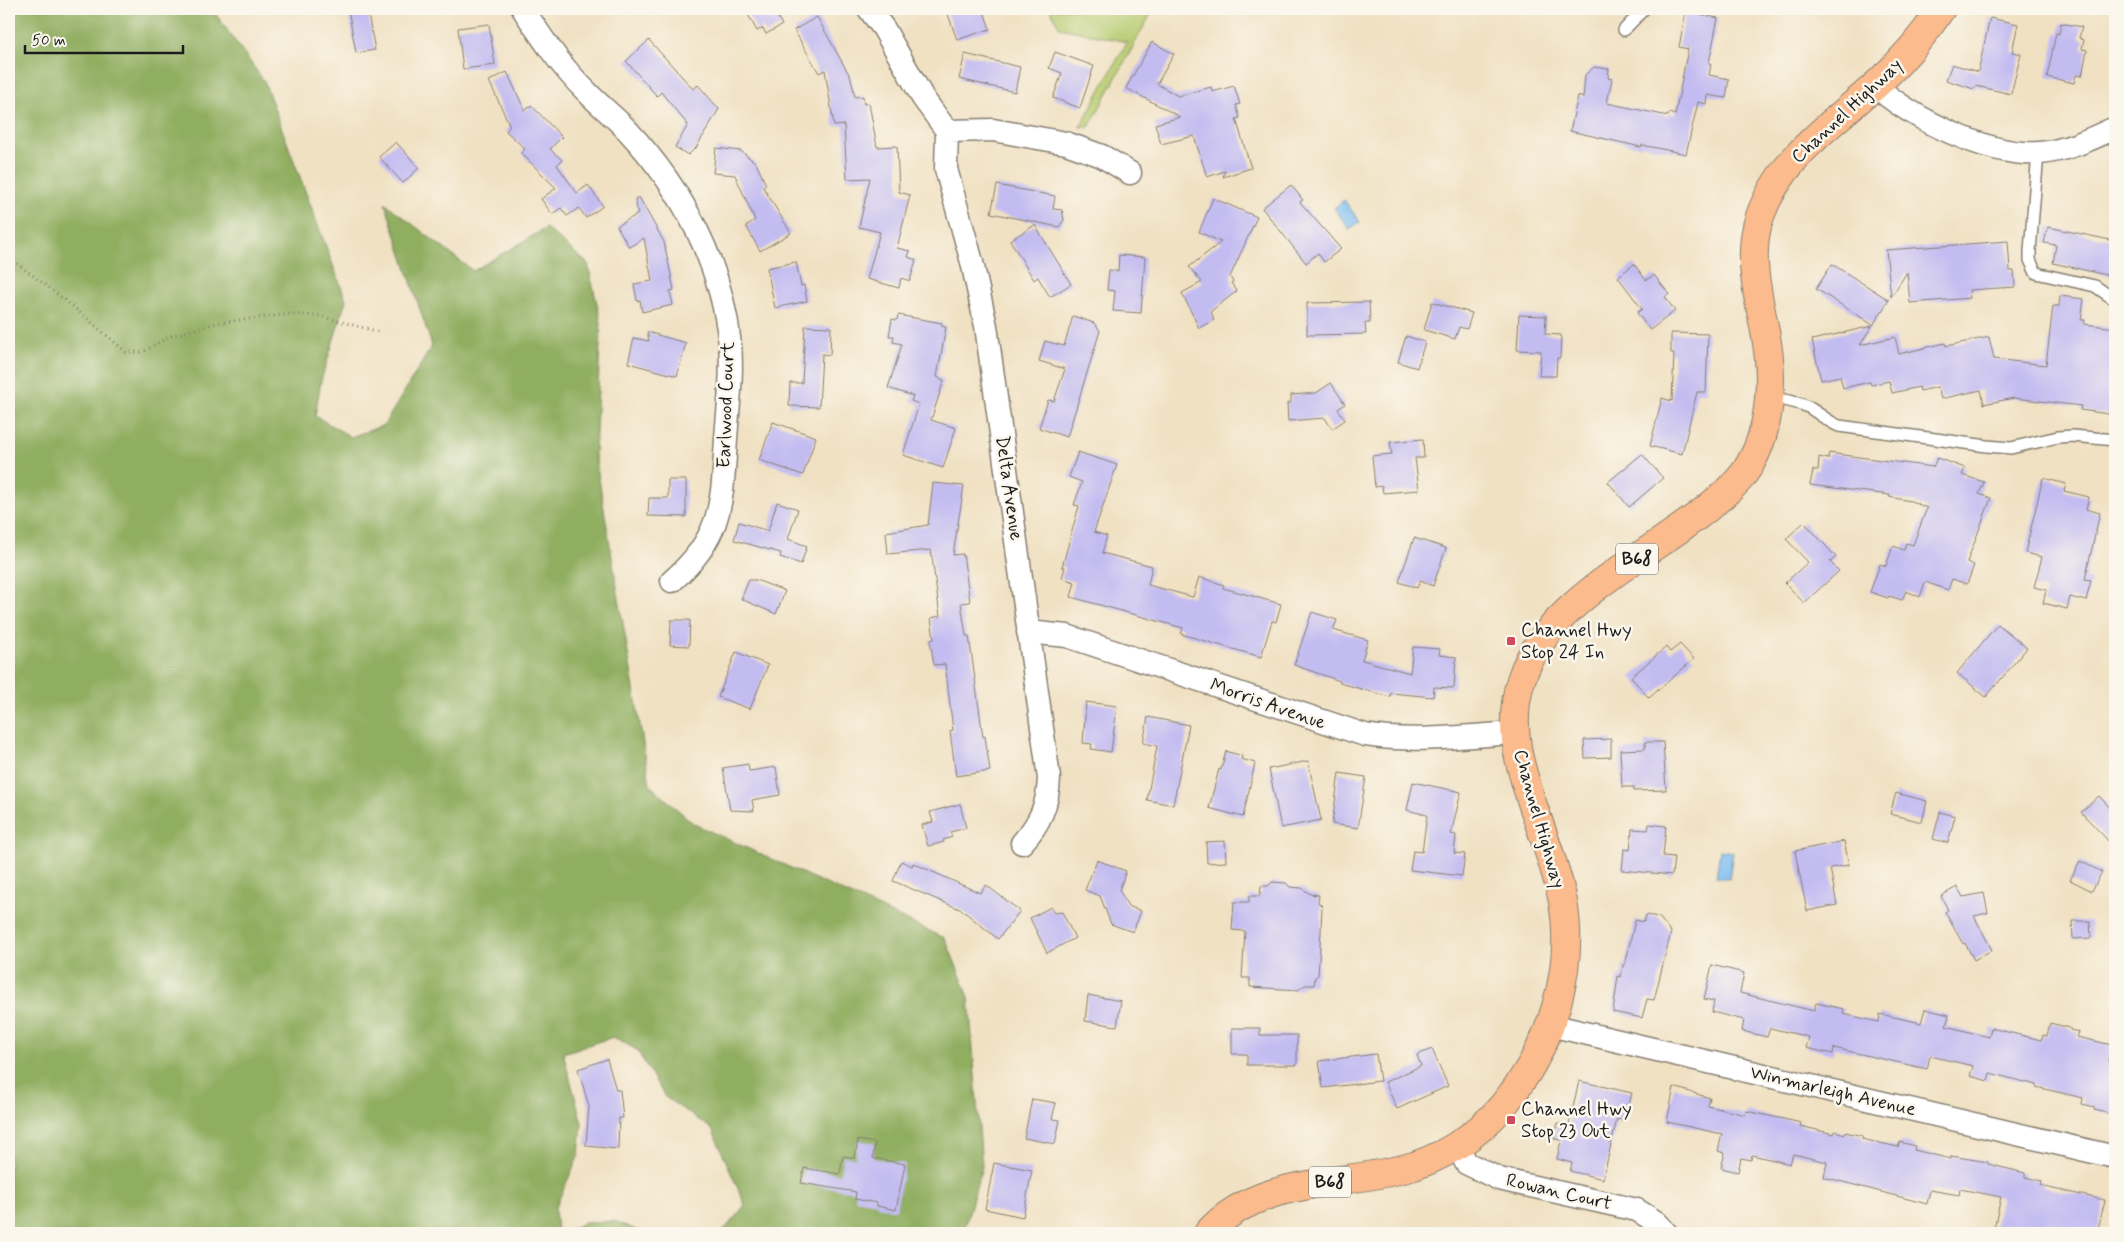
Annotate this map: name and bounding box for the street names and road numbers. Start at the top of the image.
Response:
street label: Channel Highway [1786,53,1909,170]
street label: Earlwood Court [711,341,741,469]
street label: Delta Avenue [989,434,1029,542]
road number: B68 [1616,544,1658,574]
street label: Morris Avenue [1207,673,1329,736]
street label: Channel Highway [1506,747,1571,892]
street label: Winmarleigh Avenue [1747,1060,1918,1123]
road number: B68 [1309,1166,1351,1198]
street label: Rowan Court [1504,1168,1614,1216]

